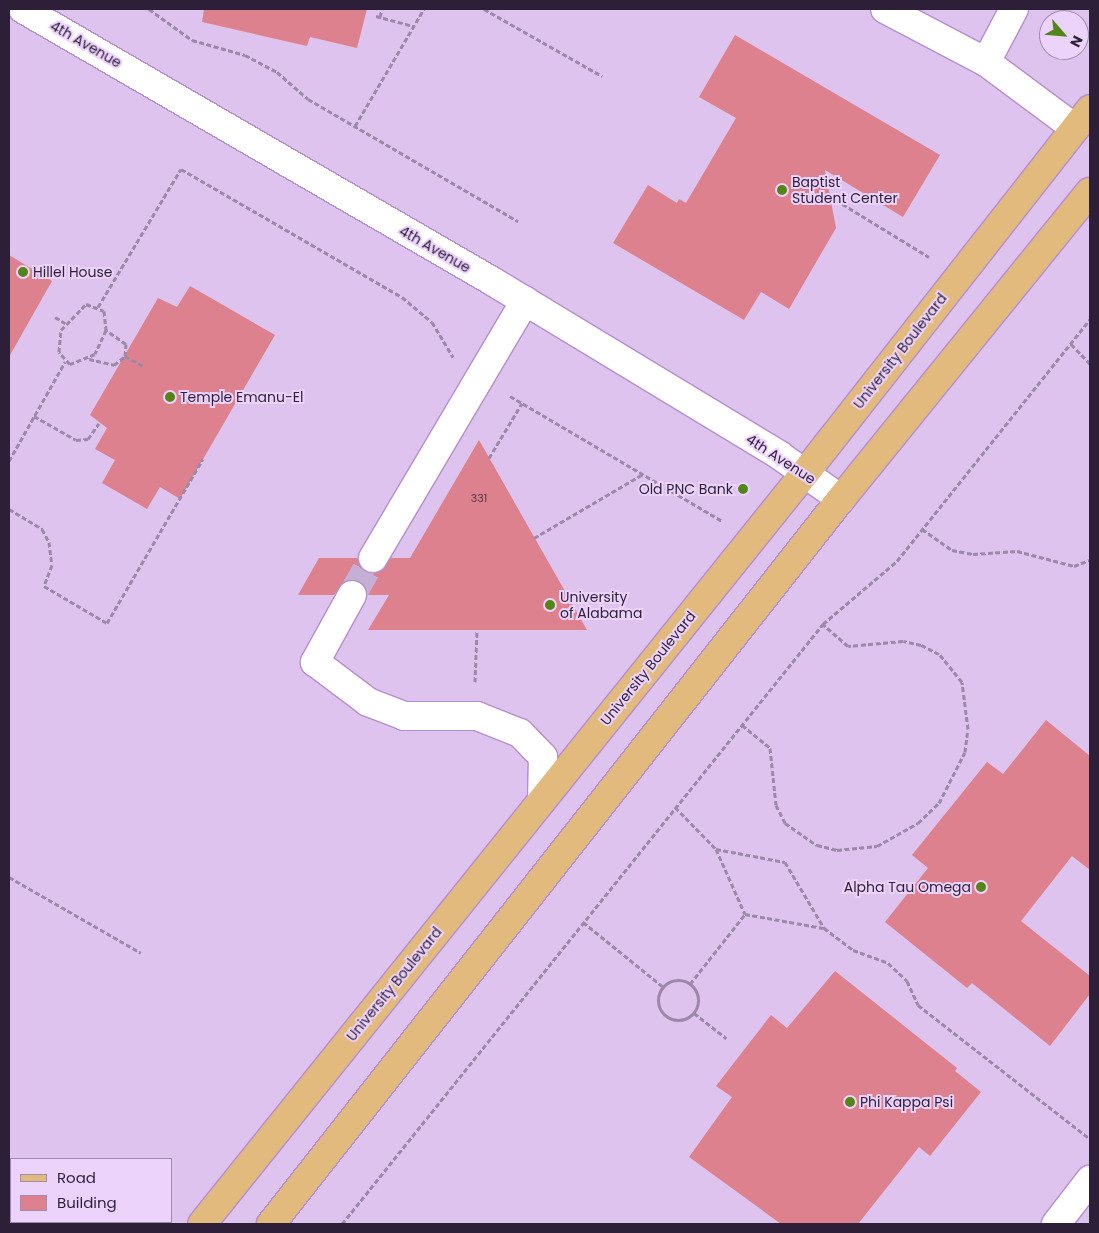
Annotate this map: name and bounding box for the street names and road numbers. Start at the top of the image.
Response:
street label: 4th Avenue [48,17,124,71]
street label: 4th Avenue [397,222,473,276]
street label: University Boulevard [850,290,950,412]
street label: 4th Avenue [743,430,819,488]
street label: University Boulevard [597,608,699,728]
street label: University Boulevard [343,924,445,1044]

